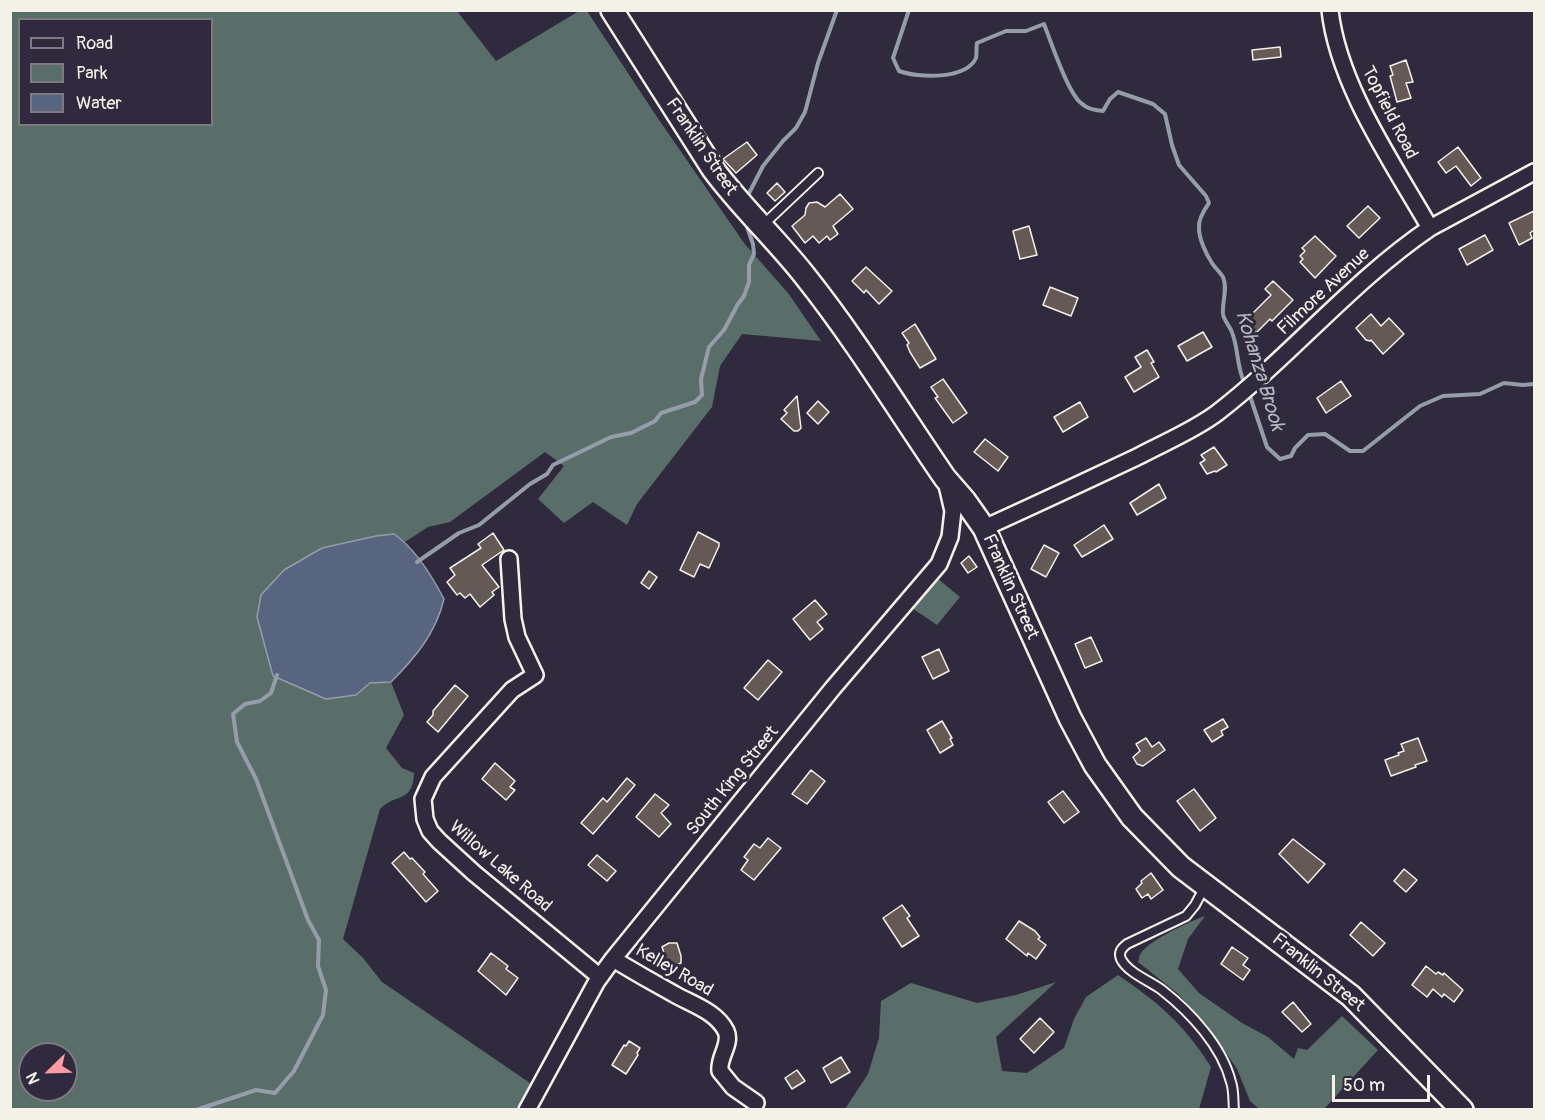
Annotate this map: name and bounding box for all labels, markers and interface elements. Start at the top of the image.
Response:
legend [18,18,213,126]
text: Road [76,32,113,55]
text: Park [76,62,108,85]
street label: Topfield Road [1356,63,1422,163]
text: Water [76,92,122,115]
street label: Franklin Street [660,94,742,200]
street label: Filmore Avenue [1273,244,1375,340]
water label: Kohanza Brook [1229,308,1289,434]
street label: Franklin Street [977,531,1043,643]
street label: South King Street [682,722,784,840]
street label: Willow Lake Road [444,817,556,917]
street label: Franklin Street [1267,929,1369,1017]
street label: Kelley Road [631,940,717,1002]
north arrow [18,1042,78,1102]
scale bar [1335,1063,1432,1101]
text: N [22,1069,45,1087]
text: 50 m [1343,1074,1385,1097]

